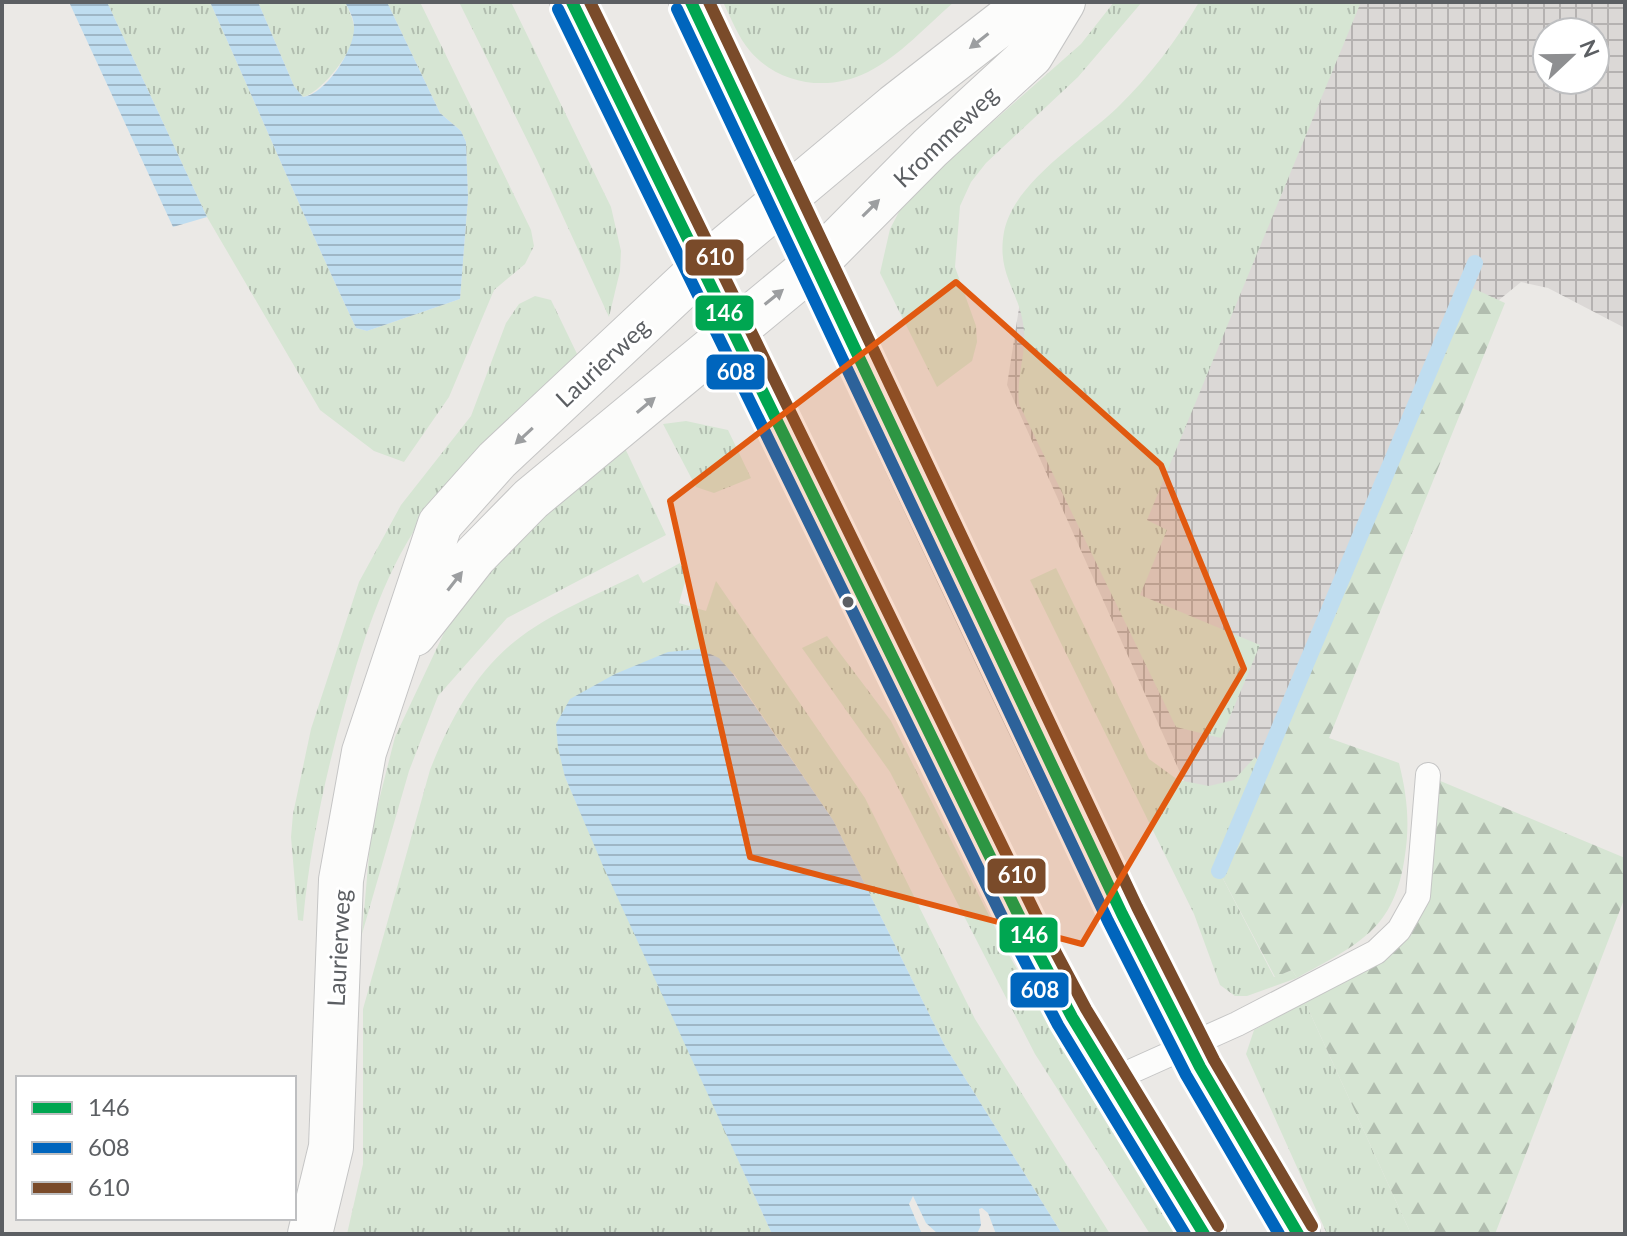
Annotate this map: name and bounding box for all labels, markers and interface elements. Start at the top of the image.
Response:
north arrow [1531,16,1611,96]
one-way arrow [969,32,989,48]
text: N [1574,35,1606,61]
street label: Krommeweg [887,79,1003,193]
one-way arrow [861,199,880,217]
line badge: 610 [684,238,745,277]
text: 610 [696,243,734,270]
one-way arrow [764,289,784,306]
line badge: 146 [694,294,755,332]
text: 146 [705,299,743,326]
street label: Laurierweg [549,311,655,413]
line badge: 608 [705,353,766,391]
text: 608 [717,358,755,385]
one-way arrow [635,397,655,414]
one-way arrow [514,427,533,445]
one-way arrow [447,571,463,591]
unlabelled marker [840,594,856,610]
line badge: 610 [986,857,1047,895]
text: 610 [998,861,1036,888]
street label: Laurierweg [320,889,356,1007]
line badge: 146 [998,916,1059,954]
text: 146 [1010,921,1048,948]
line badge: 608 [1009,971,1070,1009]
text: 608 [1021,976,1059,1003]
legend [16,1076,296,1220]
text: 146 [88,1092,130,1121]
text: 608 [88,1132,130,1161]
text: 610 [88,1172,130,1201]

